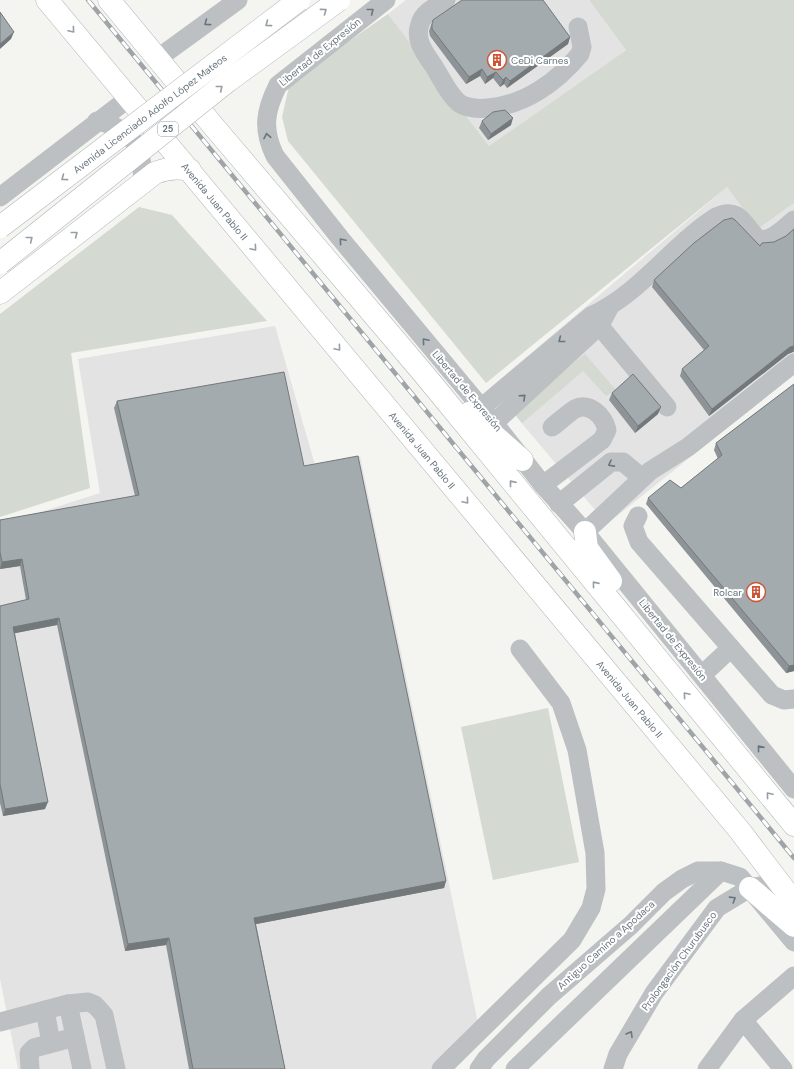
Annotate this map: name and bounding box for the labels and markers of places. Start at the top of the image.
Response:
building icon: CeDi Carnes [486,49,508,71]
place label: CeDi Carnes [511,54,569,67]
building icon: Rolcar [745,581,767,603]
place label: Rolcar [713,586,742,599]

